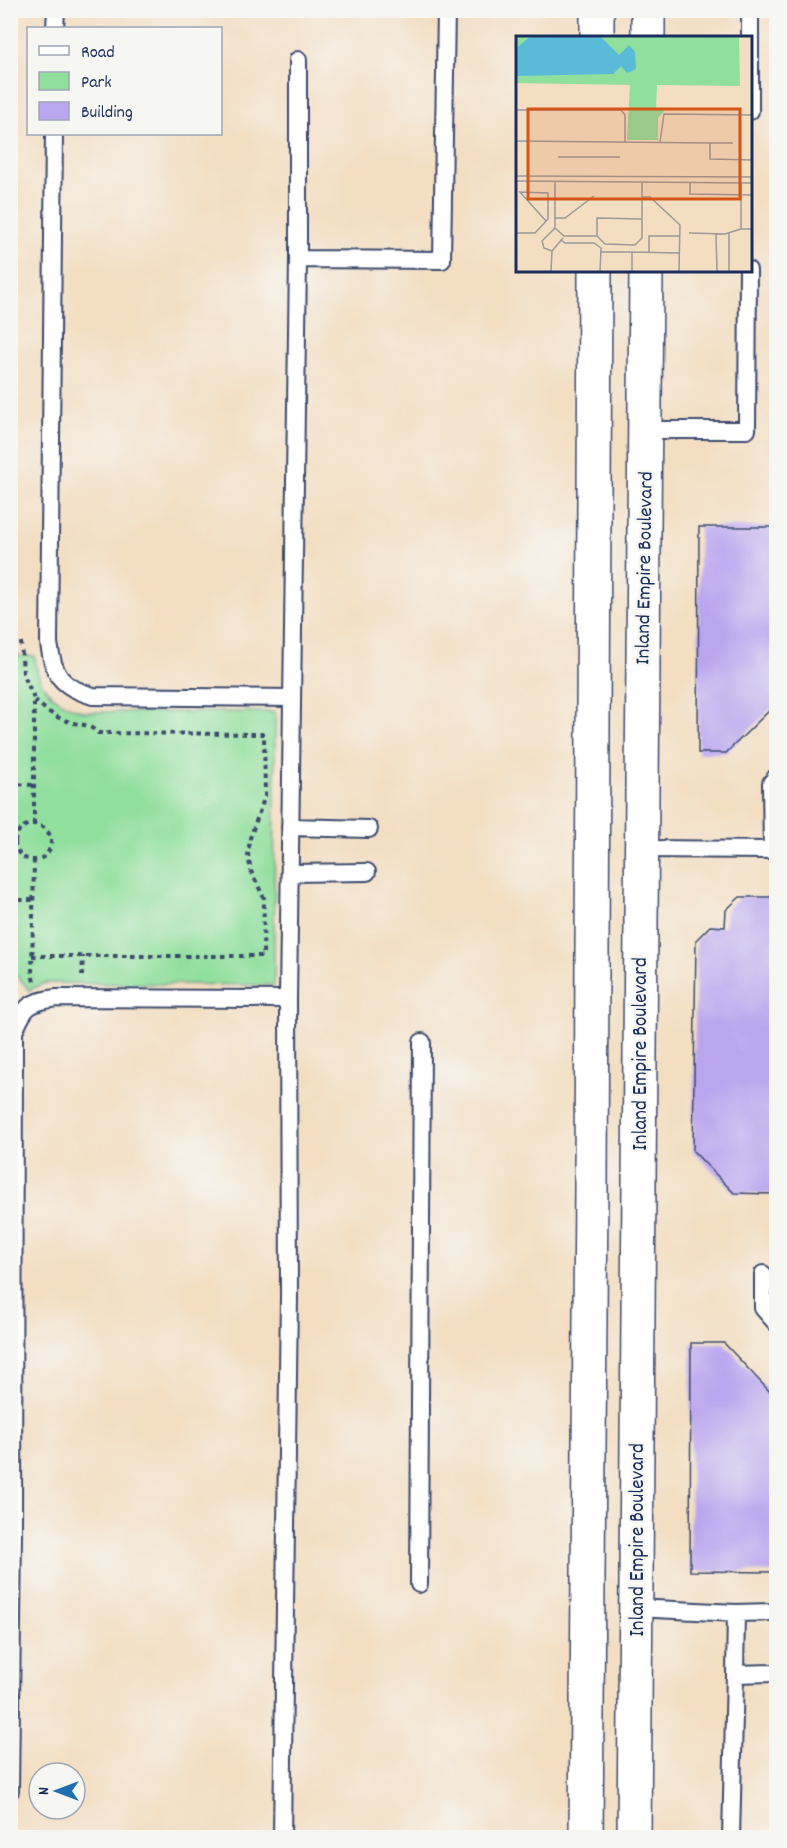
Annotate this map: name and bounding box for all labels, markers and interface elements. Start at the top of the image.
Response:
legend [27,27,222,135]
inset map [516,36,751,272]
text: Road [81,41,115,66]
text: Park [81,71,112,96]
text: Building [81,101,133,126]
street label: Inland Empire Boulevard [629,471,663,665]
street label: Inland Empire Boulevard [627,957,657,1151]
street label: Inland Empire Boulevard [624,1443,654,1637]
north arrow [27,1761,87,1821]
text: N [33,1787,56,1795]

